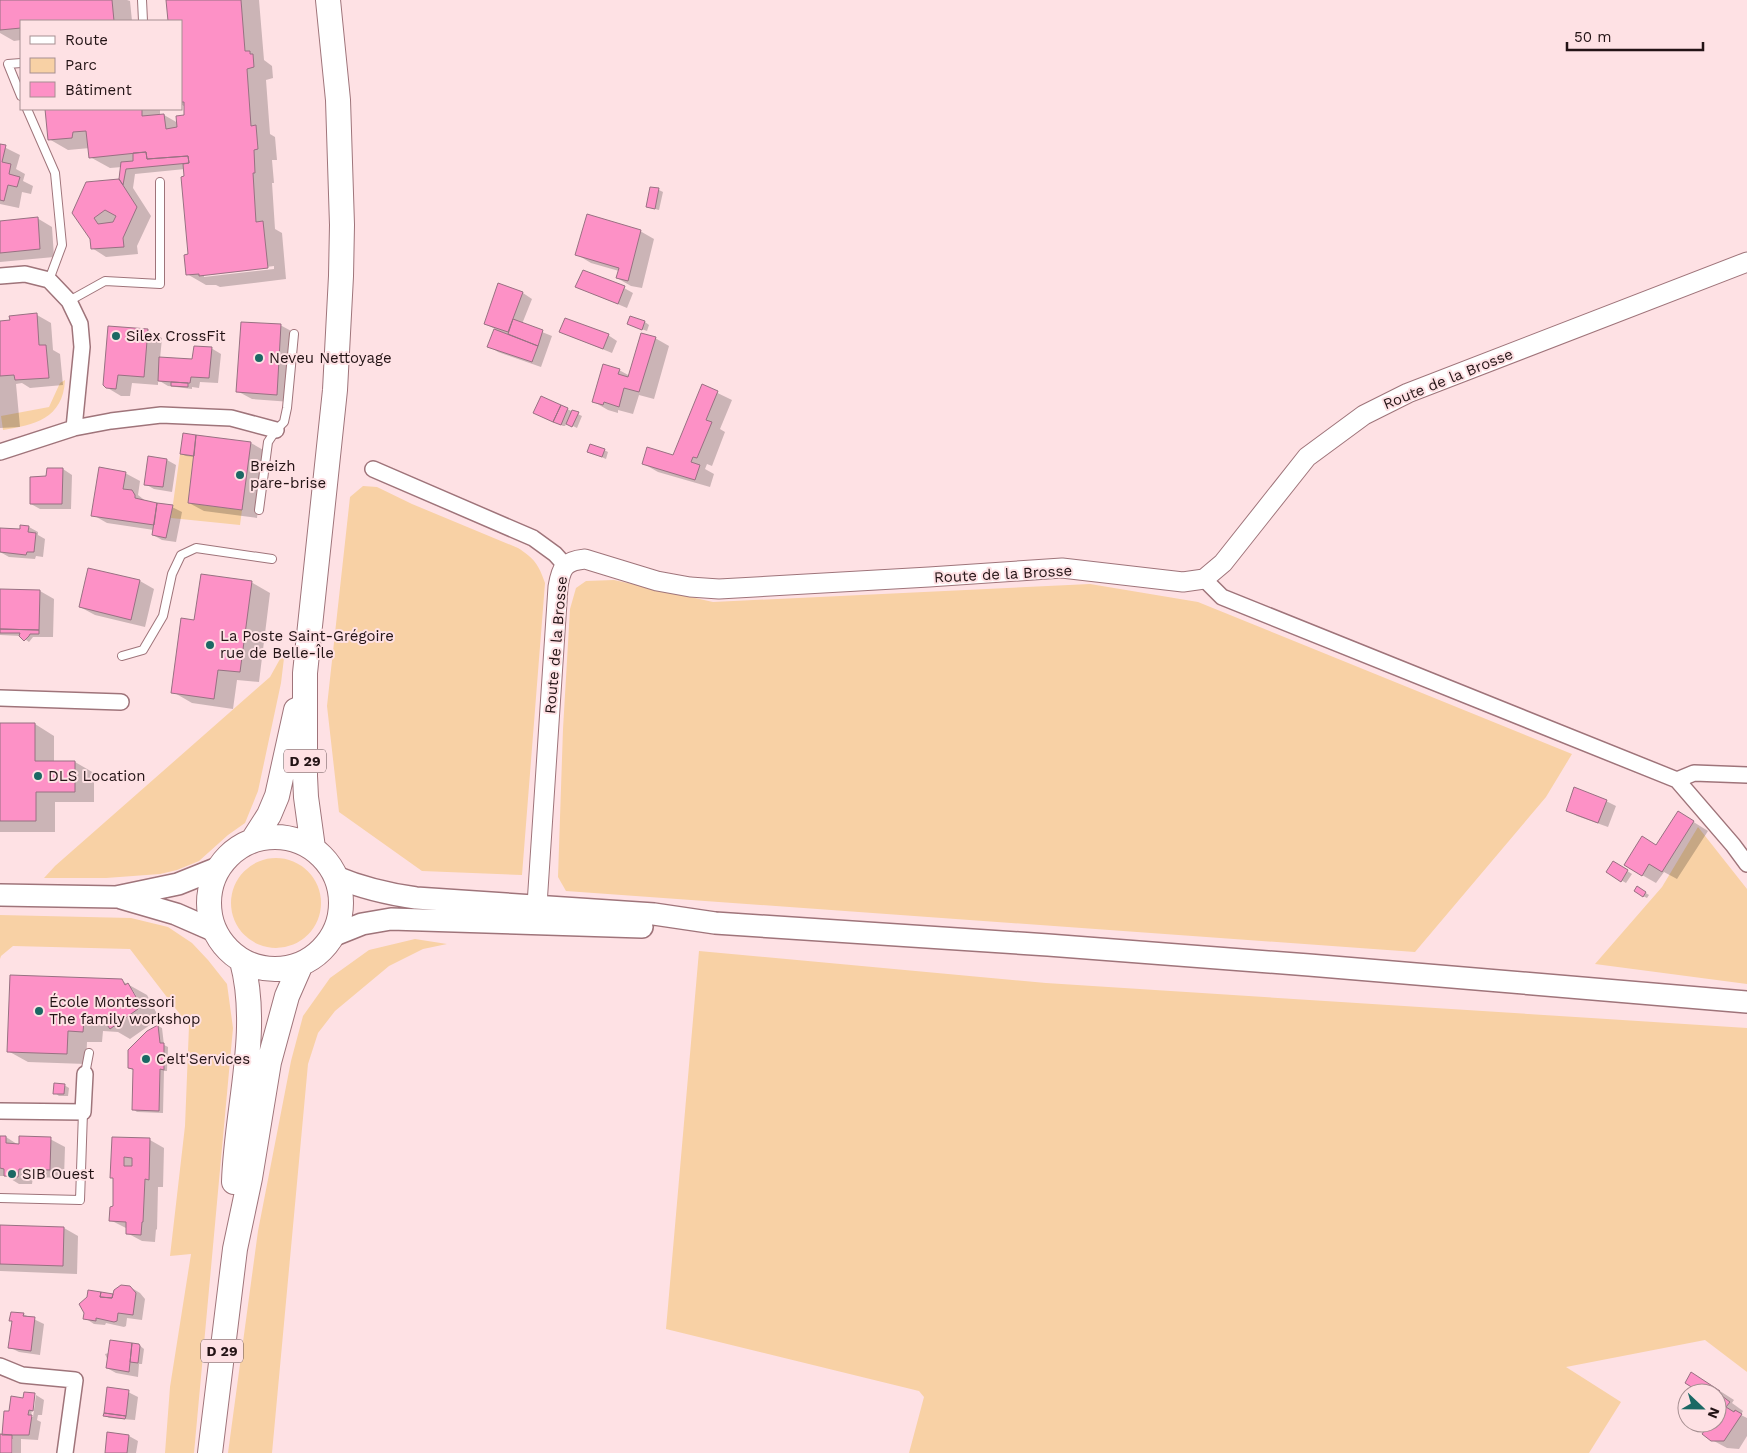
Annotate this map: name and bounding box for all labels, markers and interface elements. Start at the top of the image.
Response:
legend [20,20,182,110]
scale bar [1567,20,1703,52]
text: 50 m [1574,28,1611,46]
text: Route [65,31,108,49]
text: Parc [65,56,97,74]
text: Bâtiment [65,81,132,99]
place label: Silex CrossFit [126,327,226,345]
marker: Silex CrossFit [110,330,122,342]
street label: Route de la Brosse [1381,345,1515,413]
place label: Neveu Nettoyage [269,349,392,367]
marker: Neveu Nettoyage [253,352,265,364]
place label: Breizh pare-brise [250,457,326,492]
marker: Breizh pare-brise [234,469,246,481]
street label: Route de la Brosse [934,561,1072,587]
street label: Route de la Brosse [541,575,571,715]
place label: La Poste Saint-Grégoire rue de Belle-Île [220,627,394,662]
marker: La Poste Saint-Grégoire rue de Belle-Île [204,639,216,651]
road number: D 29 [284,749,326,772]
place label: DLS Location [48,767,145,785]
marker: DLS Location [32,770,44,782]
place label: École Montessori The family workshop [49,993,200,1028]
marker: École Montessori The family workshop [33,1005,45,1017]
place label: Celt'Services [156,1050,250,1068]
marker: Celt'Services [140,1053,152,1065]
place label: SIB Ouest [22,1165,95,1183]
marker: SIB Ouest [6,1168,18,1180]
road number: D 29 [201,1340,243,1362]
north arrow [1677,1383,1727,1433]
text: N [1705,1405,1723,1421]

